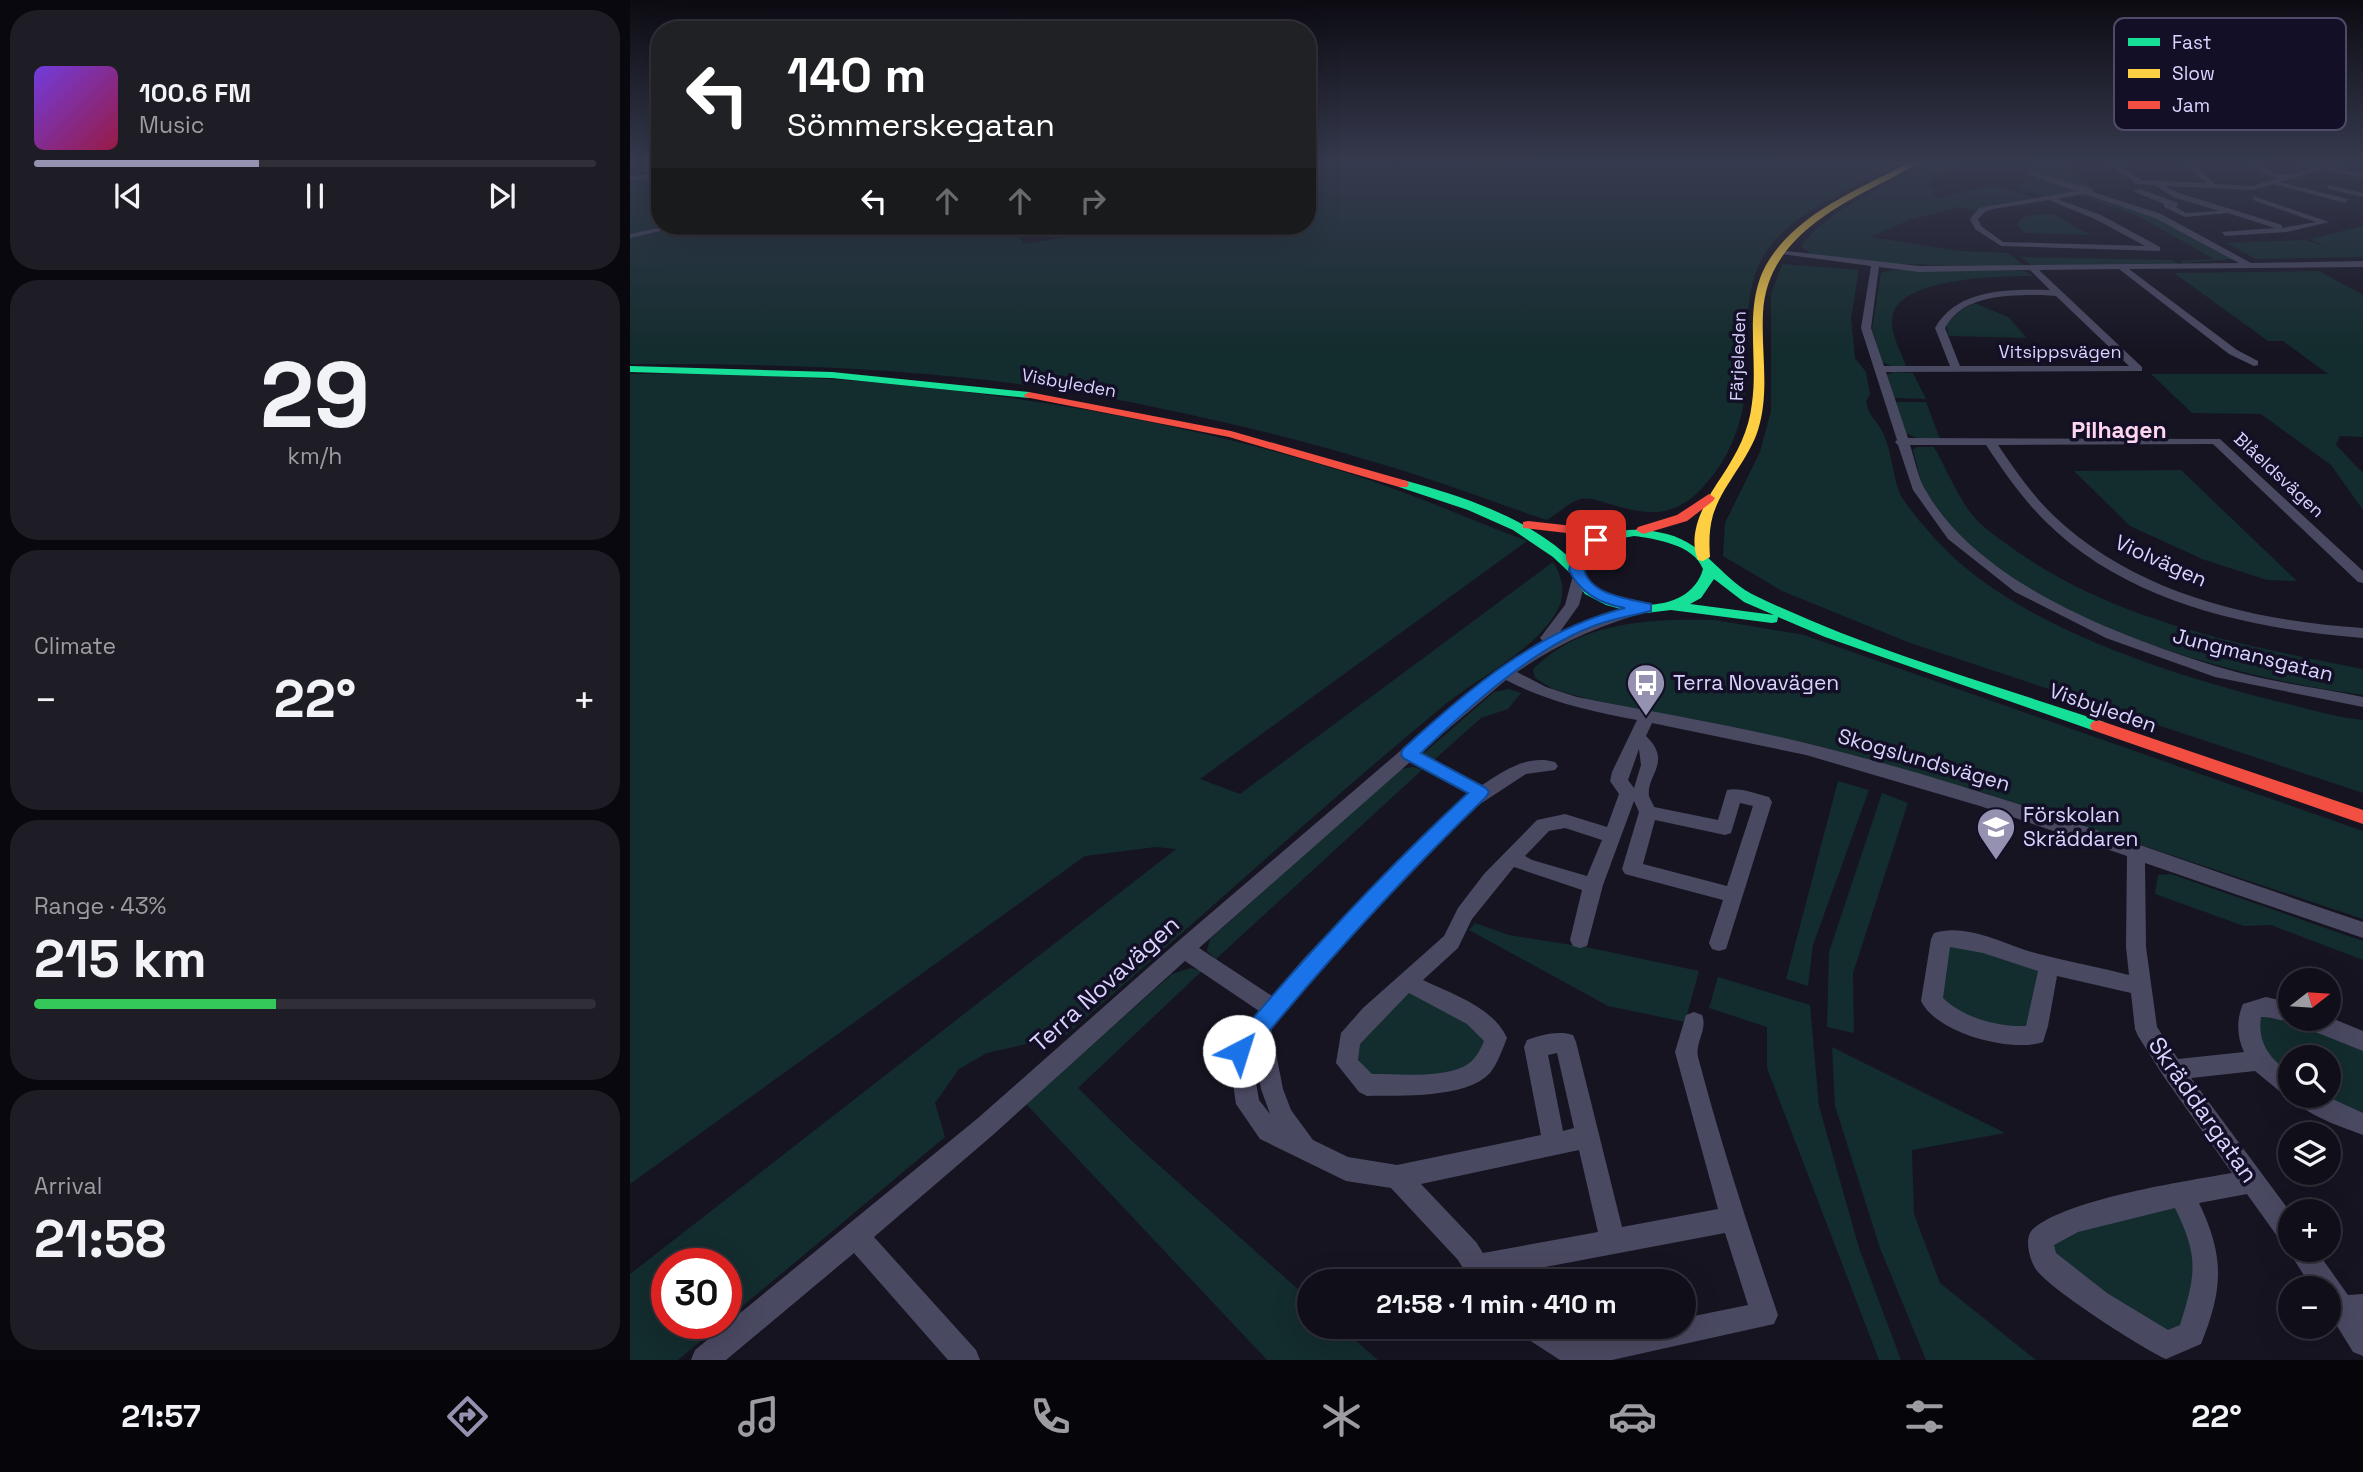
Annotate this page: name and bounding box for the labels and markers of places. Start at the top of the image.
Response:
pin [1566,510,1626,570]
bus stop icon: Terra Novavägen [1625,662,1667,717]
place label: Terra Novavägen [1673,669,1839,696]
place label: Förskolan Skräddaren [2023,801,2139,852]
school or university icon: Förskolan Skräddaren [1975,806,2017,861]

